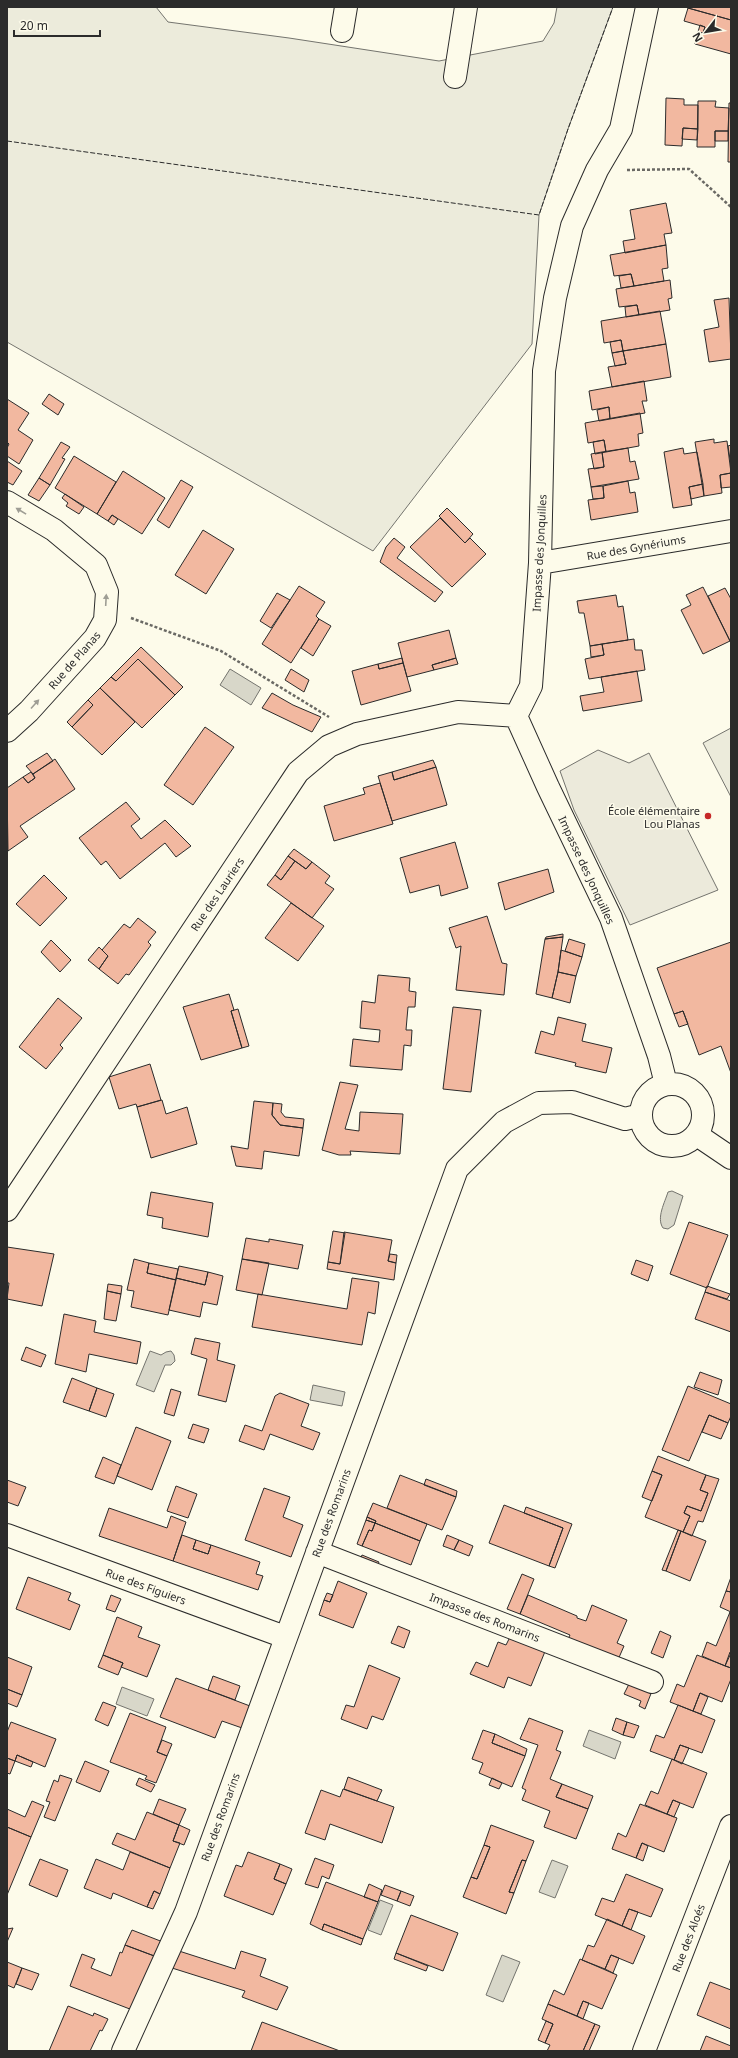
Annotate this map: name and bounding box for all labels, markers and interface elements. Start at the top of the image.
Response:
scale bar [14,12,100,38]
north arrow [686,12,726,52]
text: 20 m [20,17,48,34]
text: N [688,30,706,45]
street label: Impasse des Jonquilles [528,494,550,612]
one-way arrow [15,507,27,514]
street label: Rue des Gynériums [585,531,687,563]
one-way arrow [103,594,110,606]
street label: Rue de Planas [45,628,103,692]
one-way arrow [30,699,40,709]
place label: École élémentaire Lou Planas [608,803,700,831]
marker: École élémentaire Lou Planas [703,811,713,821]
street label: Impasse des Jonquilles [555,814,619,926]
street label: Rue des Lauriers [187,854,247,934]
street label: Rue des Romarins [308,1467,354,1559]
street label: Rue des Figuiers [104,1564,188,1608]
street label: Impasse des Romarins [428,1589,542,1645]
street label: Rue des Romarins [197,1771,243,1863]
street label: Rue des Aloés [668,1902,708,1974]

